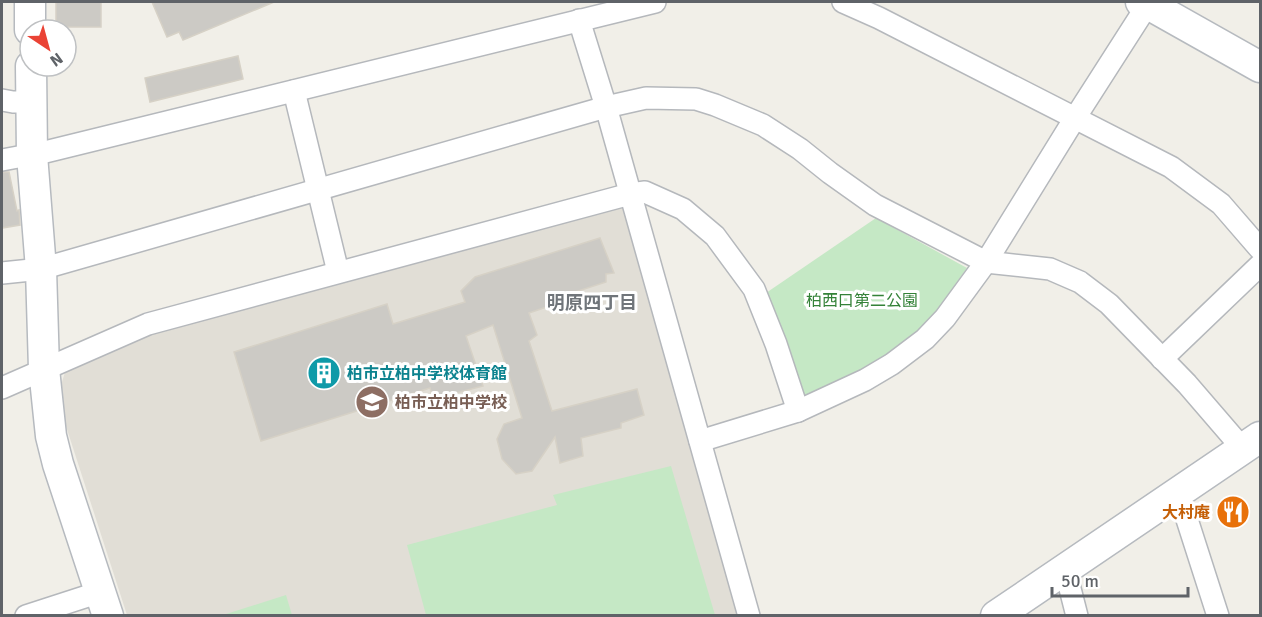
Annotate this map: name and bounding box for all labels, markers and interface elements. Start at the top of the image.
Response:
north arrow [18,18,78,78]
text: N [46,48,67,71]
park label: 柏西口第二公園 [806,291,918,311]
district label: 明原四丁目 [547,292,637,314]
building icon: 柏市立柏中学校体育館 [306,355,342,391]
place label: 柏市立柏中学校体育館 [347,364,507,384]
school or university icon: 柏市立柏中学校 [354,384,390,420]
place label: 柏市立柏中学校 [395,393,507,413]
restaurant icon: 大村庵 [1215,494,1251,530]
place label: 大村庵 [1162,503,1210,523]
scale bar [1052,560,1188,598]
text: 50 m [1061,570,1099,592]

